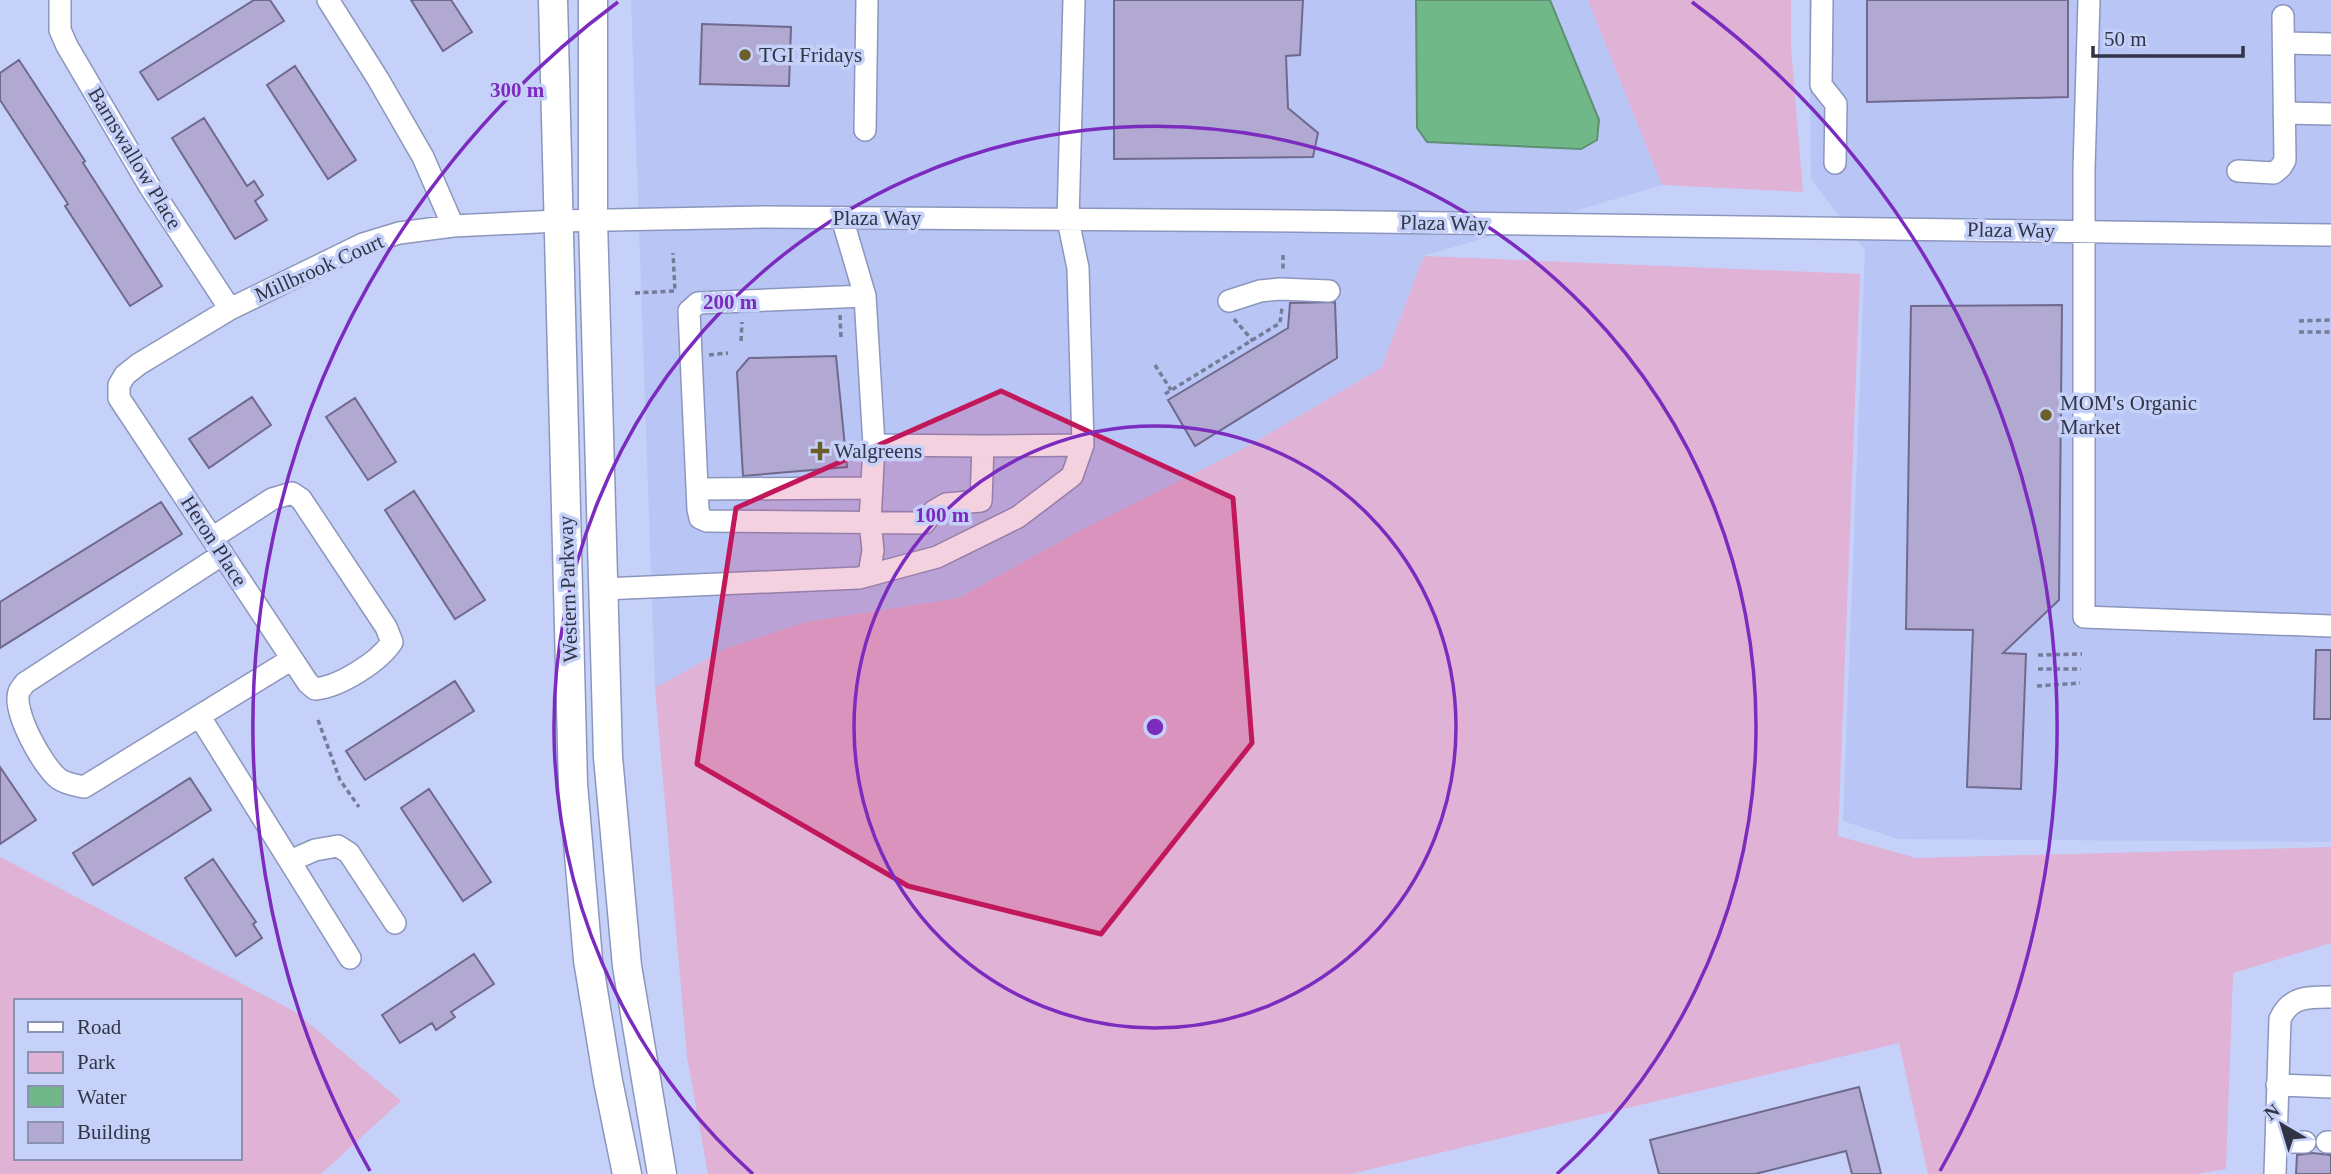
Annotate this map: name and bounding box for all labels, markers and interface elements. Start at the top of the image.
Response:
scale bar [2093,14,2244,58]
text: 50 m [2104,27,2147,51]
place label: TGI Fridays [759,43,862,67]
marker: TGI Fridays [737,47,753,63]
text: 300 m [490,78,545,102]
street label: Barnswallow Place [83,83,187,233]
street label: Plaza Way [833,206,922,230]
street label: Plaza Way [1400,210,1489,236]
street label: Plaza Way [1967,217,2056,243]
street label: Millbrook Court [251,229,387,307]
text: 200 m [703,290,758,314]
place label: MOM's Organic Market [2060,391,2197,439]
marker: MOM's Organic Market [2038,407,2054,423]
place label: Walgreens [834,439,922,463]
marker: Walgreens [812,443,828,459]
street label: Heron Place [176,491,252,591]
text: 100 m [915,503,970,527]
street label: Western Parkway [553,515,583,663]
centre of rings [1143,715,1167,739]
legend [14,999,242,1160]
text: Road [77,1015,122,1039]
text: Park [77,1050,116,1074]
text: Water [77,1085,127,1109]
north arrow [2247,1090,2317,1160]
text: N [2260,1099,2284,1124]
text: Building [77,1120,151,1144]

